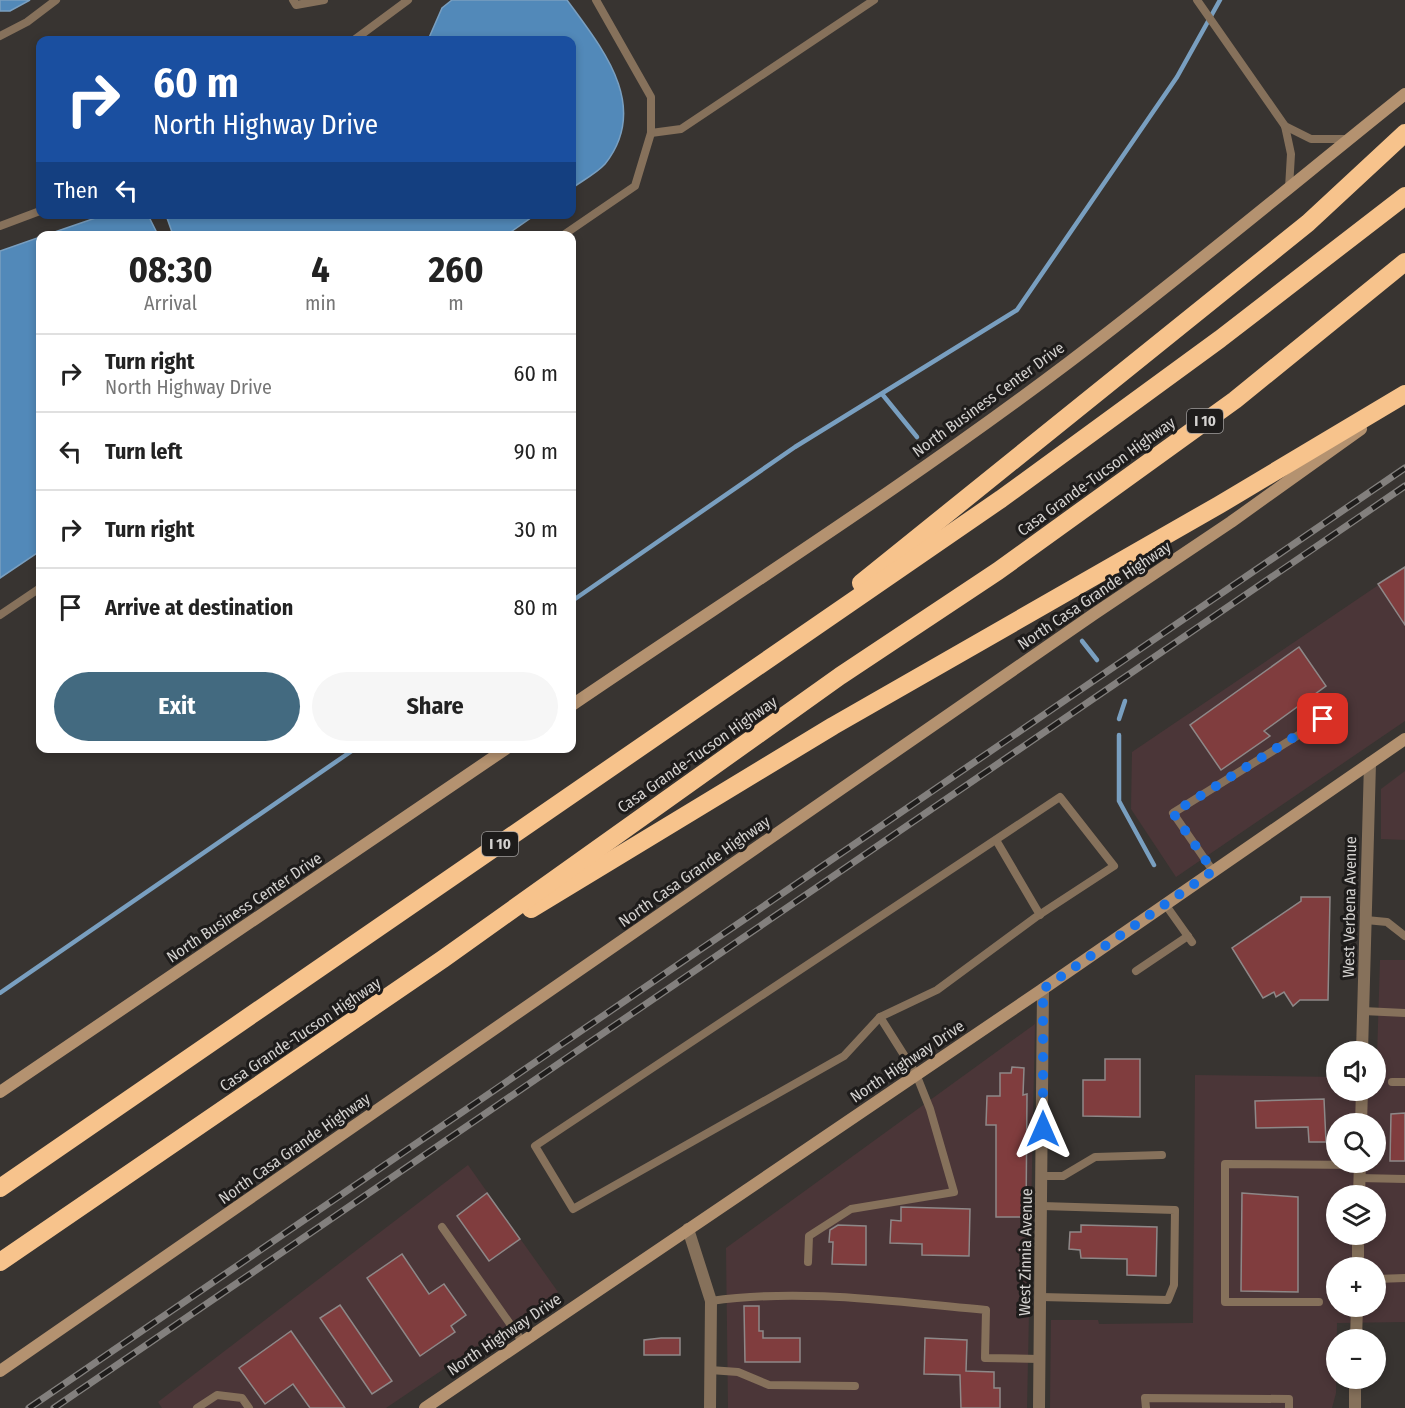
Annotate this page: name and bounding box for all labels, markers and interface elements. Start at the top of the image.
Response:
text: 60 m [153,58,239,108]
icon: right [54,60,132,138]
text: North Highway Drive [153,109,378,141]
icon: left [110,174,143,207]
text: Then [54,177,98,204]
text: 08:30 [128,248,213,292]
text: 4 [311,248,330,292]
text: 260 [428,248,484,292]
text: Arrival [144,291,197,315]
text: min [305,291,336,315]
text: m [448,291,464,315]
street label: North Business Center Drive [909,338,1068,461]
text: Turn right [105,348,194,375]
icon: right [54,357,87,390]
text: 60 m [514,360,558,387]
text: North Highway Drive [105,375,272,399]
road number: I 10 [1187,409,1223,433]
street label: Casa Grande-Tucson Highway [1014,412,1180,540]
icon: left [54,435,87,468]
text: Turn left [105,438,183,465]
text: 90 m [514,438,558,465]
icon: right [54,513,87,546]
text: Turn right [105,516,194,543]
text: 30 m [515,516,558,543]
street label: North Casa Grande Highway [1014,537,1175,654]
icon: arrive [54,591,87,624]
text: Arrive at destination [105,594,293,621]
text: 80 m [513,594,558,621]
button: Exit [54,672,300,741]
button: Share [312,672,558,741]
street label: Casa Grande-Tucson Highway [614,692,781,817]
pin [1297,693,1348,744]
icon: arrive [1306,702,1339,735]
street label: North Casa Grande Highway [615,811,774,931]
road number: I 10 [482,832,518,856]
street label: West Verbena Avenue [1339,836,1360,978]
street label: North Business Center Drive [163,848,326,966]
street label: Casa Grande-Tucson Highway [216,973,385,1095]
street label: North Highway Drive [847,1016,968,1107]
map controls [1326,1041,1386,1389]
button: sound [1326,1041,1386,1101]
street label: North Casa Grande Highway [215,1088,374,1208]
position arrow [1011,1097,1075,1161]
button: search [1326,1113,1386,1173]
button: layers [1326,1185,1386,1245]
street label: West Zinnia Avenue [1015,1188,1036,1316]
button: + [1326,1257,1386,1317]
street label: North Highway Drive [444,1289,565,1380]
button: − [1326,1329,1386,1389]

